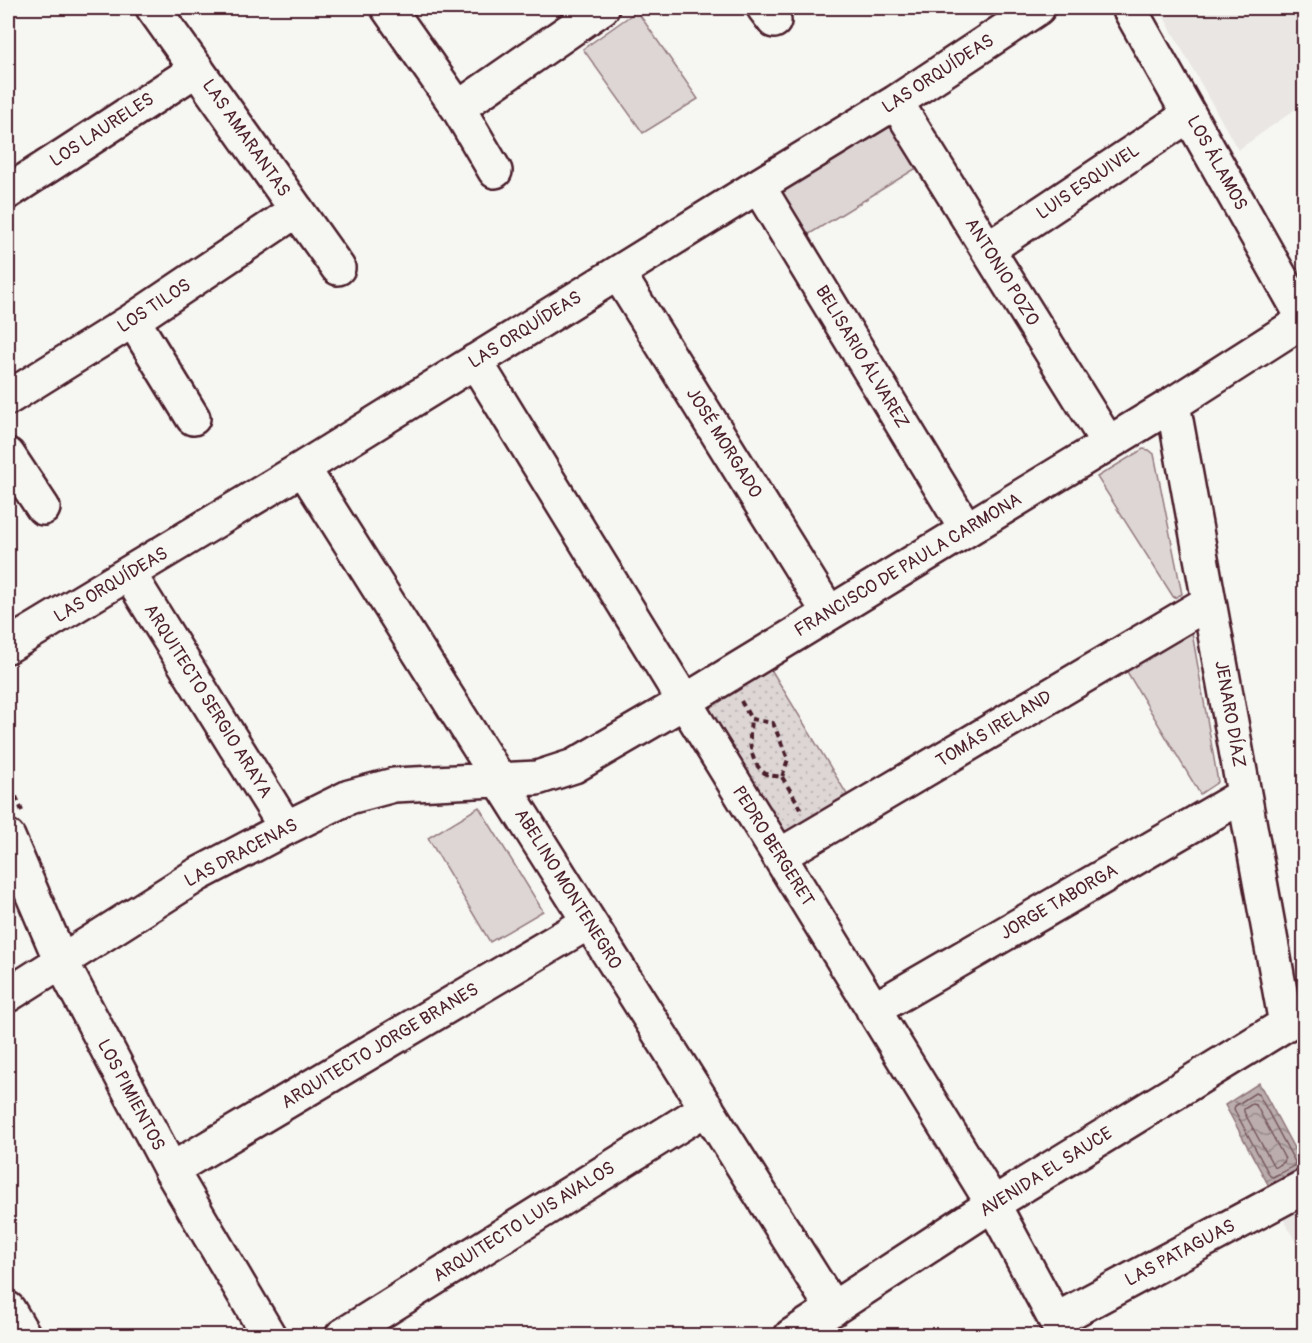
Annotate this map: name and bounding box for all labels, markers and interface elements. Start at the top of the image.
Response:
street label: LAS ORQUÍDEAS [878,29,998,119]
street label: LAS AMARANTAS [197,75,295,201]
street label: LOS LAURELES [46,88,158,172]
street label: LOS ÁLAMOS [1182,112,1252,214]
street label: LUIS ESQUIVEL [1032,139,1144,225]
street label: ANTONIO POZO [960,214,1044,330]
street label: LOS TILOS [113,274,195,338]
street label: BELISARIO ÁLVAREZ [810,281,914,433]
street label: LAS ORQUÍDEAS [464,286,586,374]
street label: JOSÉ MORGADO [681,384,767,502]
street label: FRANCISCO DE PAULA CARMONA [790,488,1026,642]
street label: LAS ORQUÍDEAS [50,542,172,628]
street label: ARQUITECTO SERGIO ARAYA [139,600,277,803]
street label: JENARO DÍAZ [1209,659,1251,769]
street label: TOMÁS IRELAND [932,685,1056,773]
street label: PEDRO BERGERET [727,782,819,910]
street label: ABELINO MONTENEGRO [509,804,627,974]
street label: LAS DRACENAS [181,814,301,892]
street label: JORGE TABORGA [996,859,1122,945]
street label: ARQUITECTO JORGE BRANES [277,978,483,1114]
street label: LOS PIMIENTOS [92,1035,170,1155]
street label: AVENIDA EL SAUCE [975,1122,1117,1222]
street label: ARQUITECTO LUIS AVALOS [429,1157,619,1287]
street label: LAS PATAGUAS [1121,1214,1239,1292]

